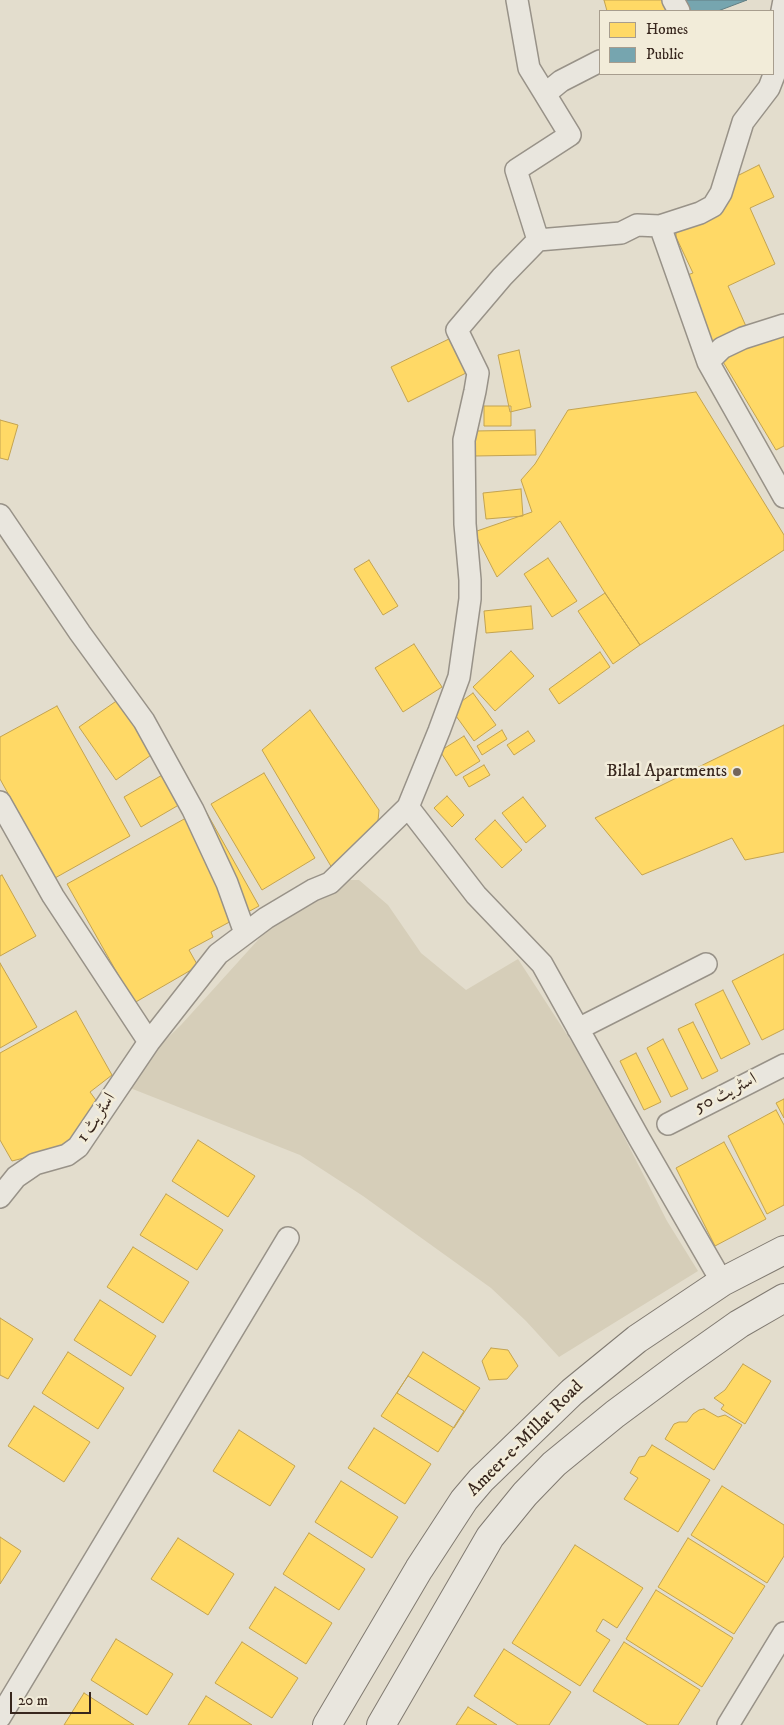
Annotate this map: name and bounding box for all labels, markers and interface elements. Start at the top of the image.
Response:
legend [599,10,774,75]
text: Homes [646,20,688,39]
text: Public [646,45,684,64]
place label: Bilal Apartments [606,761,727,783]
marker: Bilal Apartments [731,766,743,778]
street label: اسٹریٹ 50 [691,1069,761,1119]
street label: اسٹریٹ 1 [73,1089,121,1147]
street label: Ameer-e-Millat Road [464,1377,588,1501]
scale bar [12,1682,94,1714]
text: 20 m [18,1691,48,1710]

